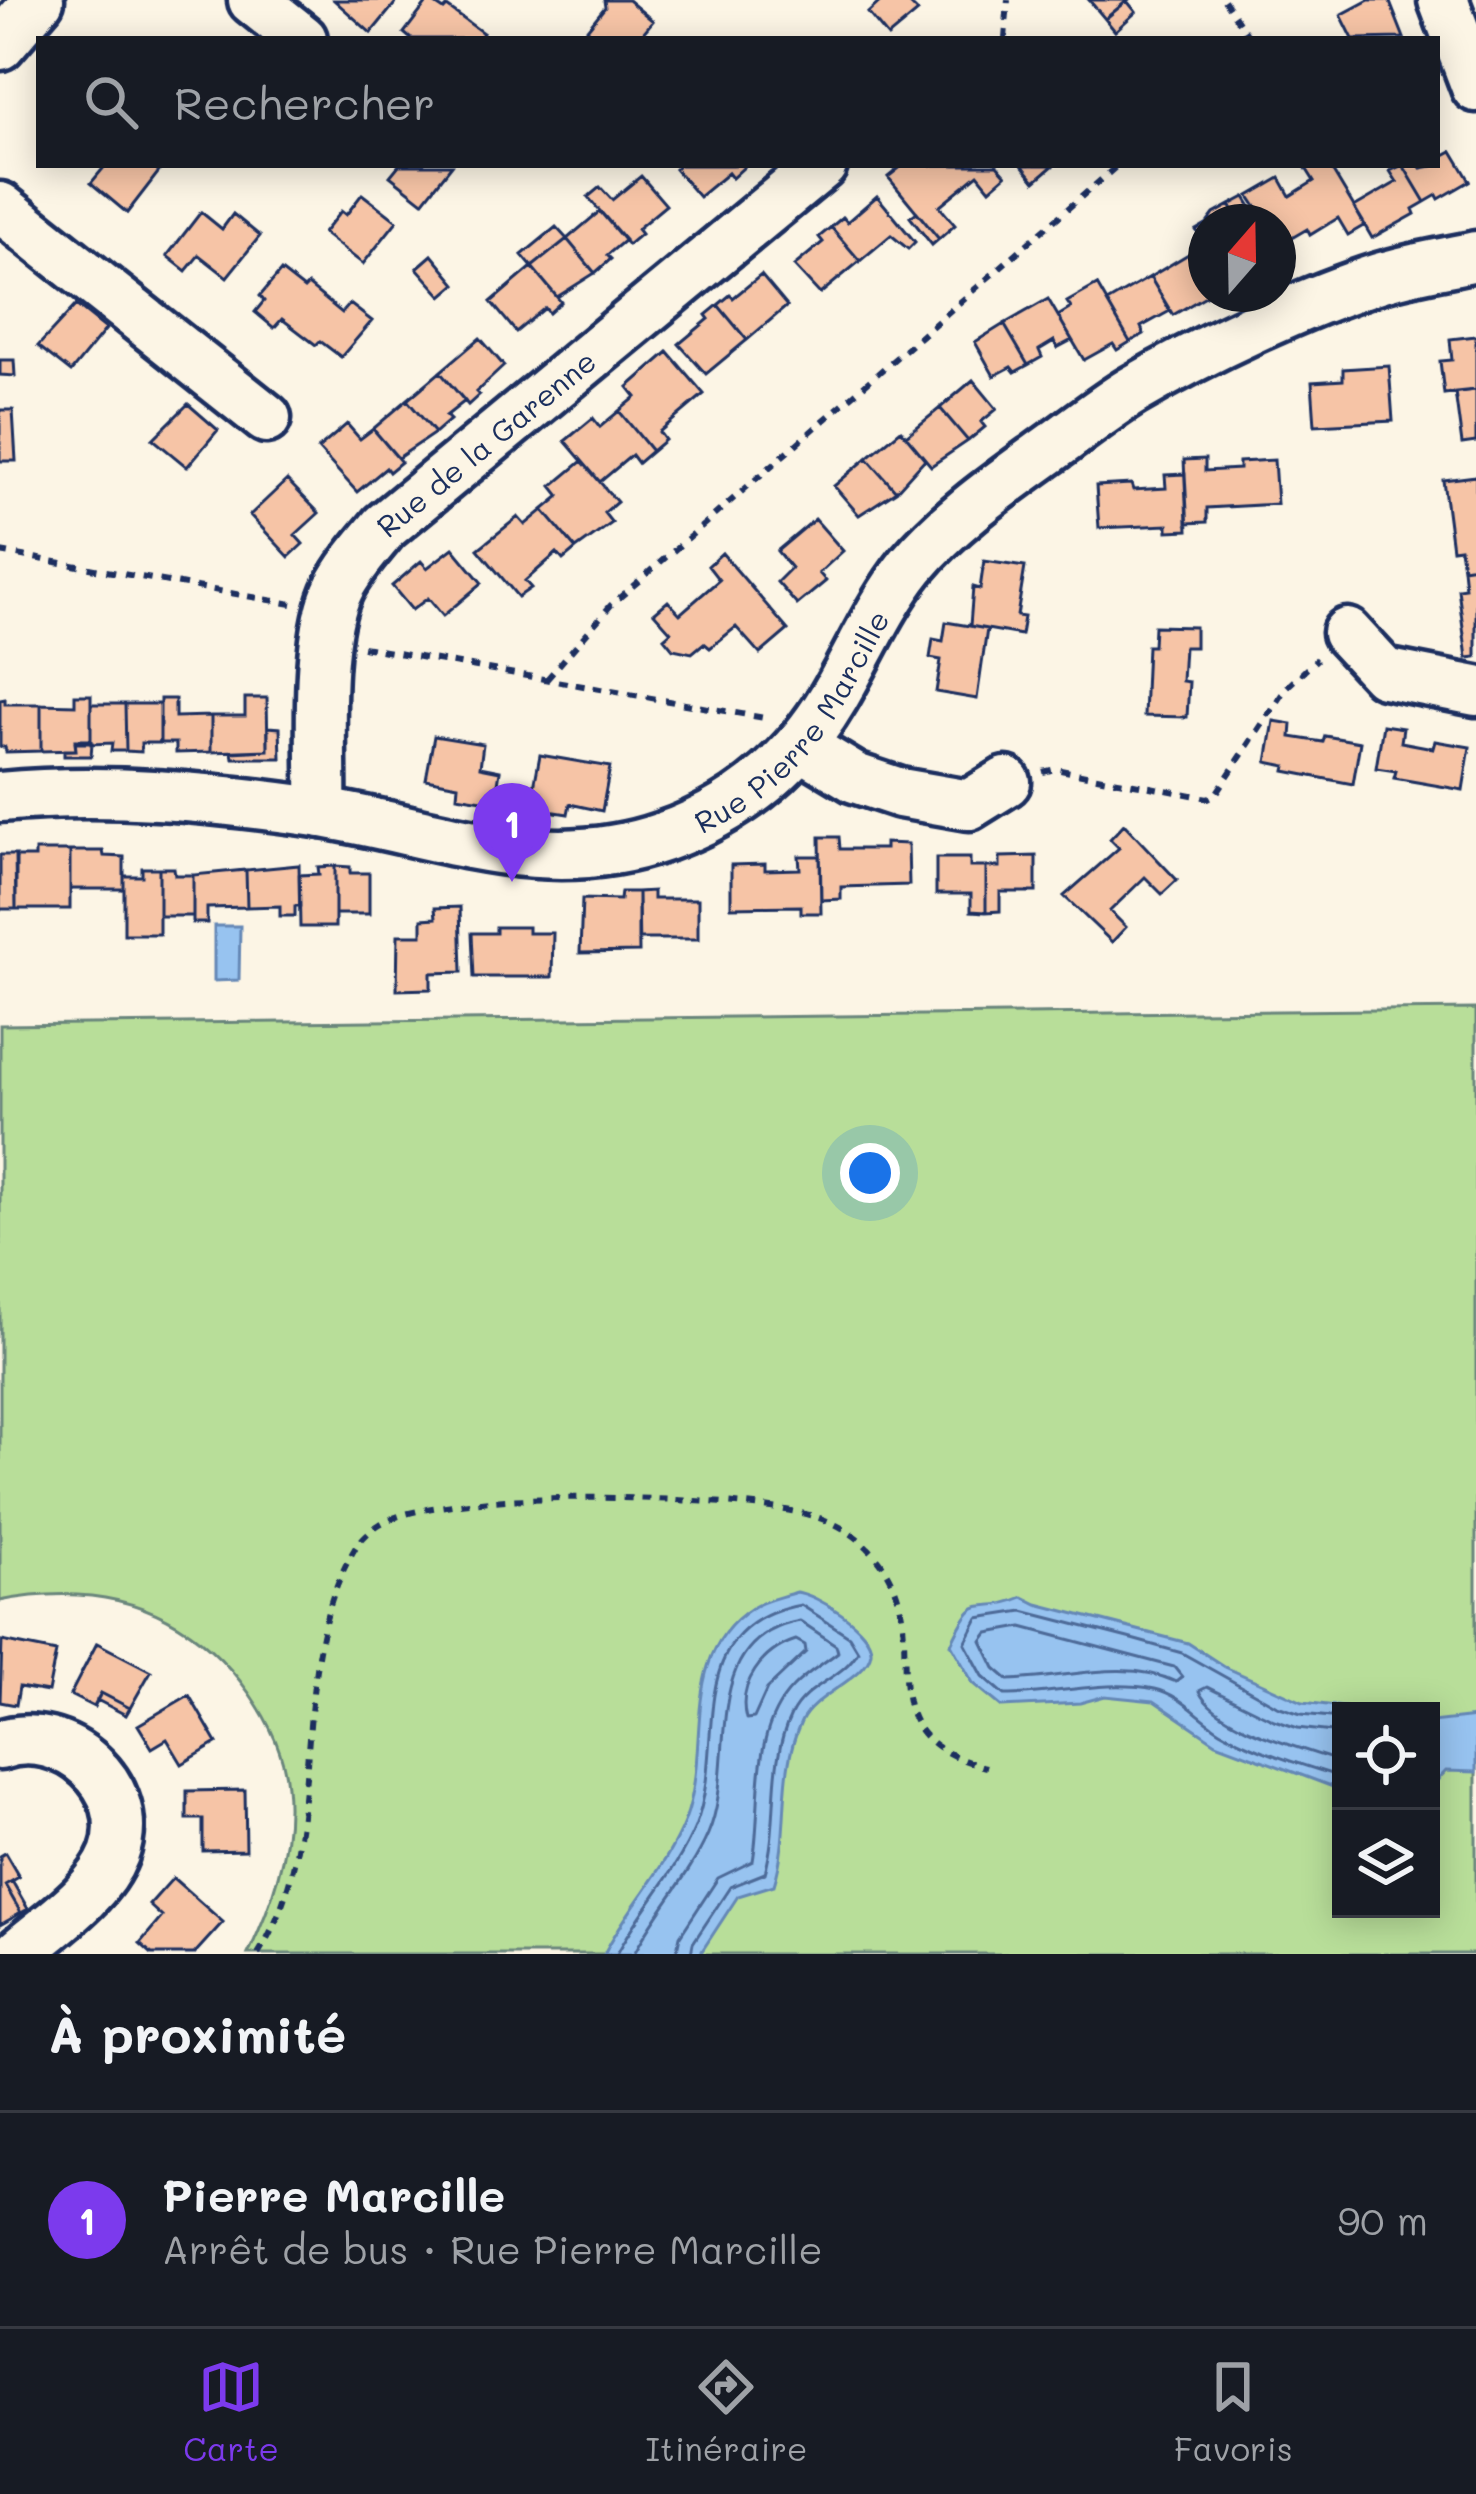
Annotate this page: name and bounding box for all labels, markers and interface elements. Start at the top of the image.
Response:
search box [36,36,1440,168]
icon: search [78,69,144,135]
text: Rechercher [174,73,435,131]
north arrow [1188,204,1296,312]
street label: Rue de la Garenne [368,341,604,545]
street label: Rue Pierre Marcille [687,603,898,842]
pin: 1 [473,783,551,882]
your location [840,1143,900,1203]
map controls [1332,1702,1440,1918]
button: locate [1332,1702,1440,1810]
button: layers [1332,1810,1440,1918]
text: À proximité [48,1999,346,2066]
text: Pierre Marcille [162,2165,505,2223]
text: 1 [78,2194,96,2245]
text: 90 m [1337,2194,1428,2245]
text: Arrêt de bus · Rue Pierre Marcille [162,2223,823,2274]
tab: Carte [183,2354,279,2469]
tab: Itinéraire [645,2354,807,2469]
tab: Favoris [1174,2354,1293,2469]

